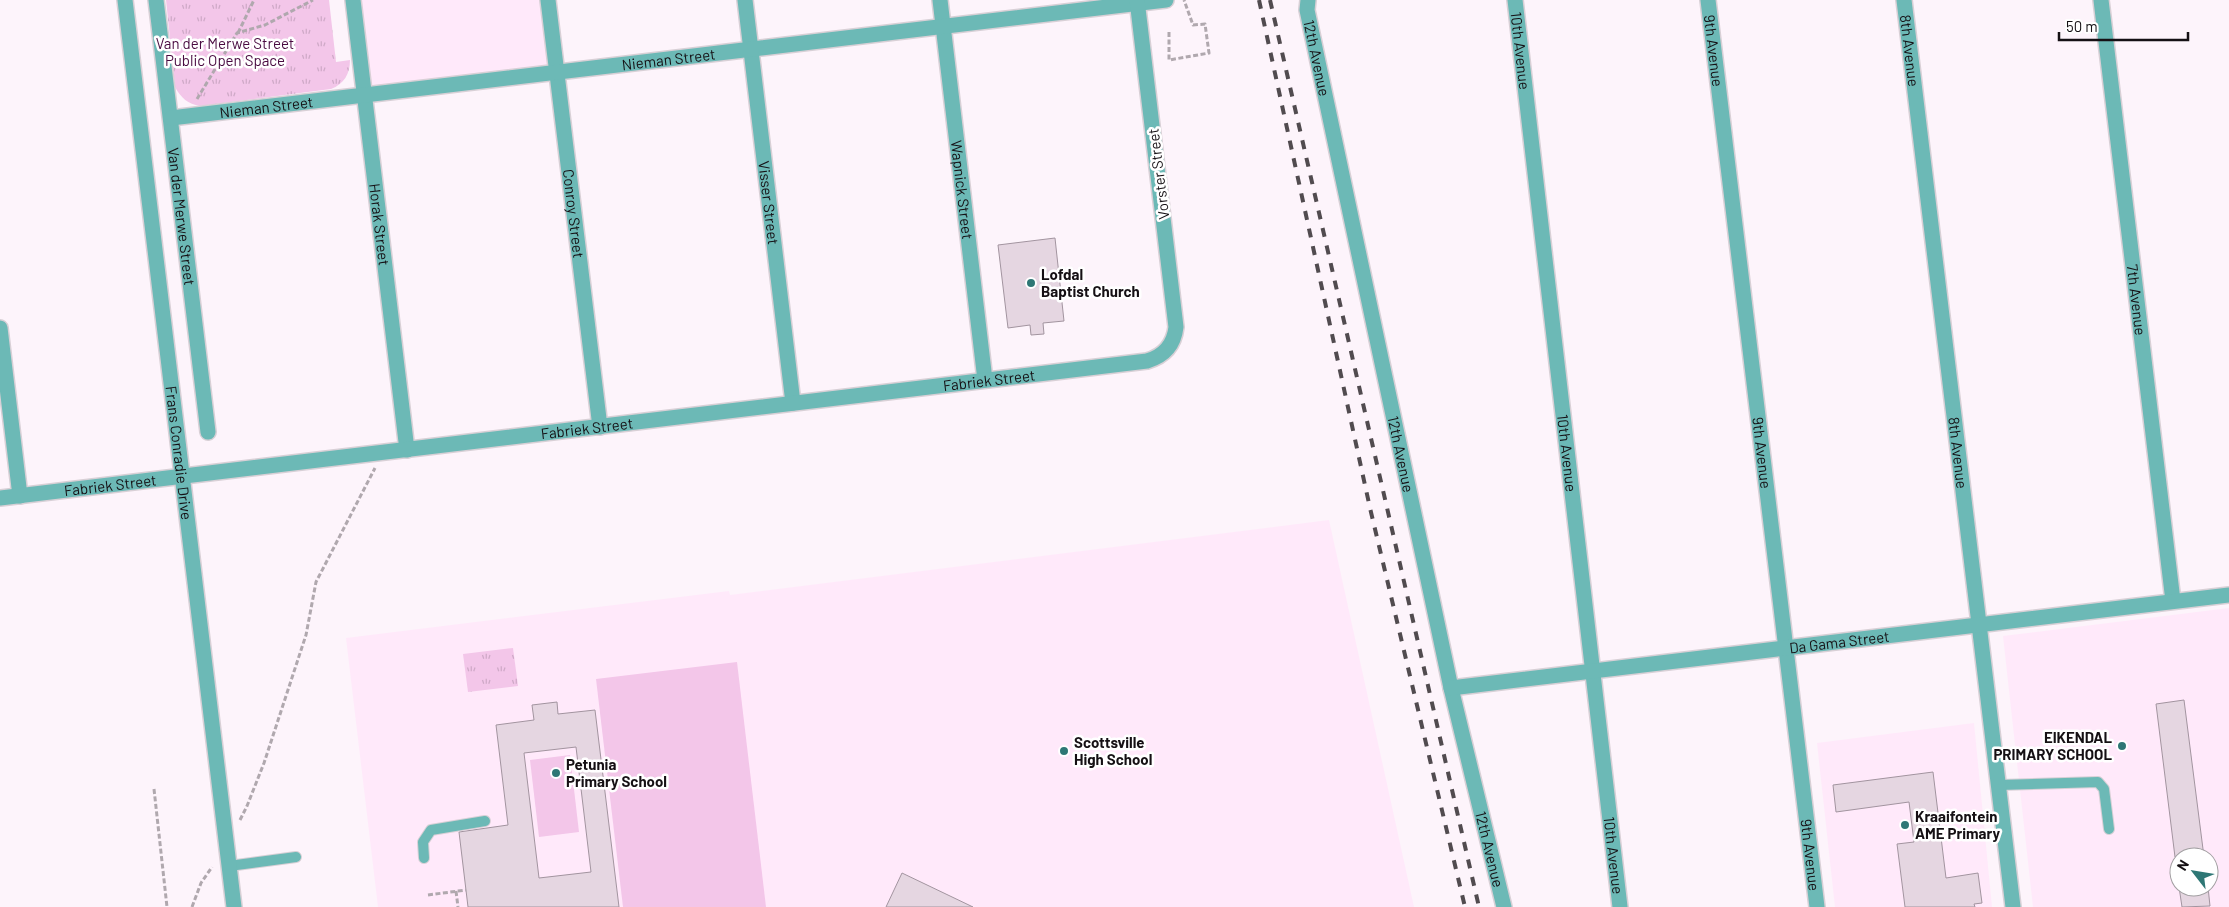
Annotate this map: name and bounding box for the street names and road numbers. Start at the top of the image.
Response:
street label: 10th Avenue [1507,11,1534,90]
street label: 9th Avenue [1701,14,1727,88]
street label: 8th Avenue [1897,14,1923,88]
street label: 12th Avenue [1300,18,1334,98]
street label: Nieman Street [621,45,716,73]
street label: Nieman Street [219,92,314,121]
street label: Vorster Street [1143,127,1173,221]
street label: Wapnick Street [948,139,977,240]
street label: Van der Merwe Street [165,146,199,286]
street label: Visser Street [755,160,783,246]
street label: Conroy Street [560,168,588,259]
street label: Horak Street [366,182,394,266]
street label: 7th Avenue [2124,263,2150,336]
street label: Fabriek Street [942,365,1036,394]
street label: Frans Conradie Drive [162,385,196,521]
street label: Fabriek Street [540,413,634,442]
street label: 10th Avenue [1554,413,1581,493]
street label: 12th Avenue [1384,414,1418,494]
street label: 9th Avenue [1749,416,1776,490]
street label: 8th Avenue [1945,416,1972,490]
street label: Fabriek Street [63,470,157,499]
street label: Da Gama Street [1788,627,1890,657]
street label: 12th Avenue [1472,809,1508,889]
street label: 10th Avenue [1601,815,1627,895]
street label: 9th Avenue [1797,818,1824,892]

